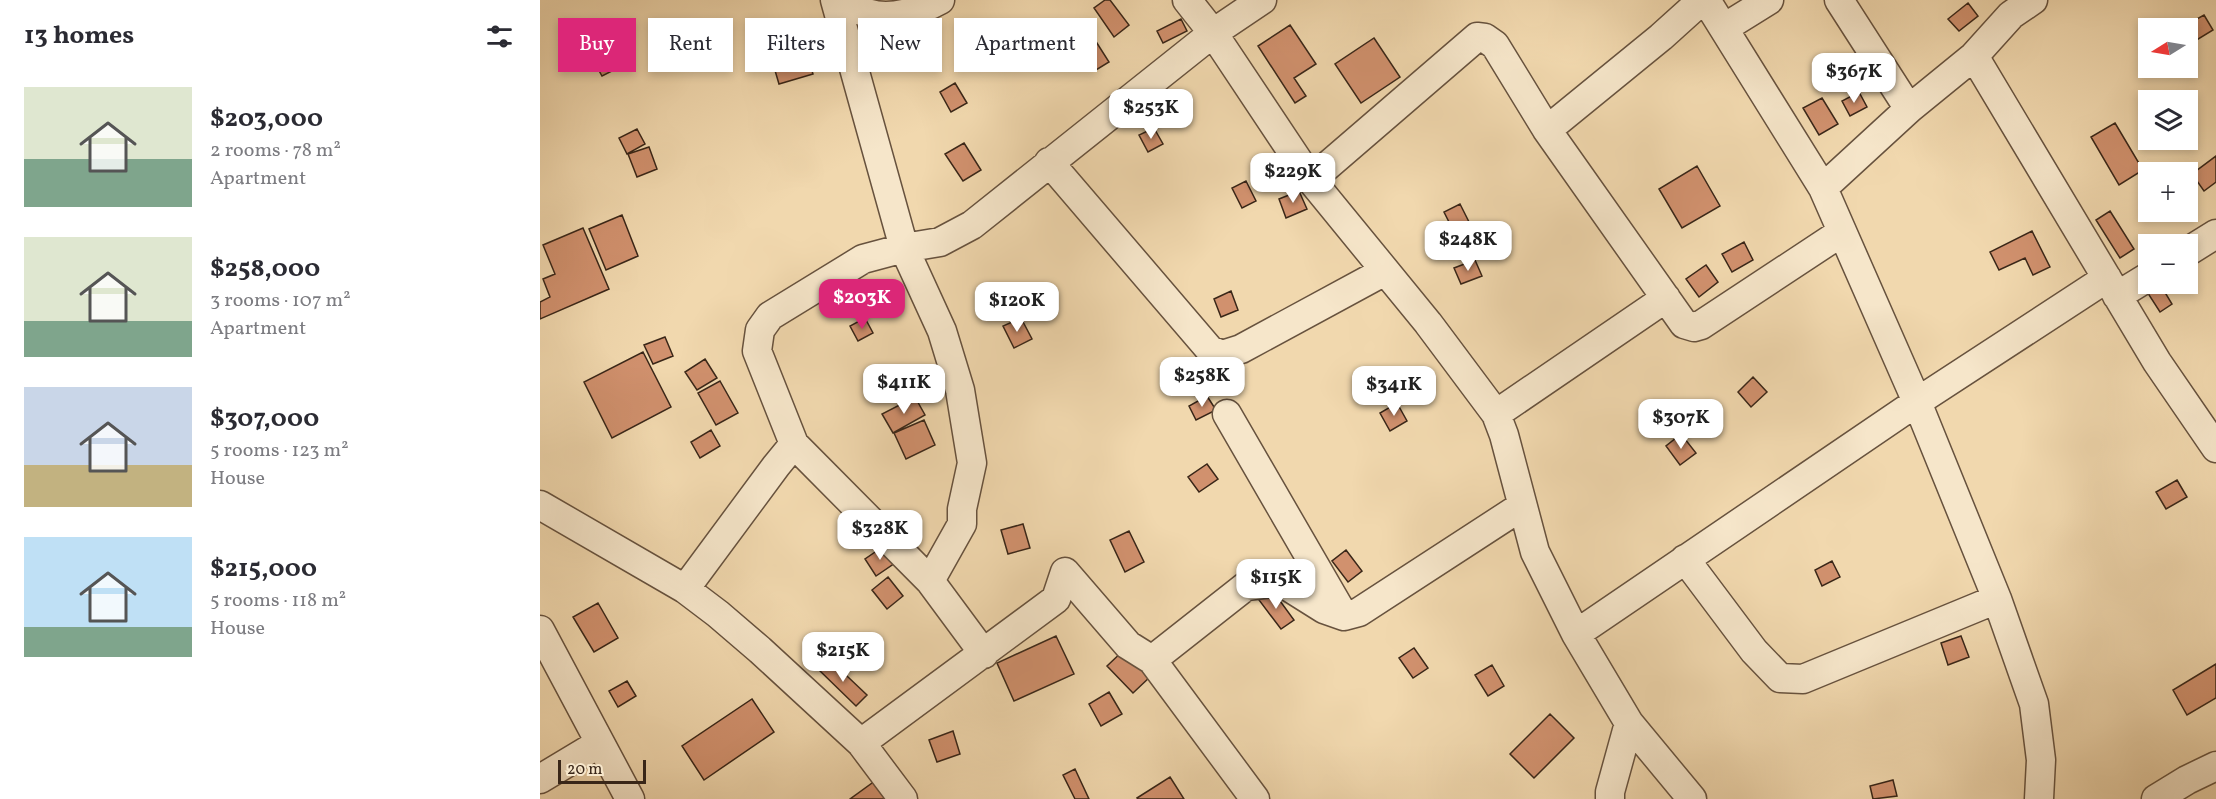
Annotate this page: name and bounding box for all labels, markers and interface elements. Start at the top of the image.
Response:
text: 13 homes [24,18,134,54]
chip: Buy [558,18,636,72]
chip: Rent [648,18,733,72]
chip: Filters [745,18,846,72]
chip: New [858,18,942,72]
chip: Apartment [954,18,1097,72]
north arrow [2138,18,2198,78]
map controls [2138,18,2198,294]
icon: filters [483,20,516,53]
pin: $367K [1812,53,1896,104]
text: $367K [1826,58,1882,86]
pin: $253K [1109,89,1193,140]
button: layers [2138,90,2198,150]
text: $253K [1123,94,1179,122]
text: $203,000 [210,101,323,137]
icon: home [72,111,144,183]
text: 2 rooms · 78 m² [210,137,341,165]
pin: $229K [1251,153,1335,204]
text: $229K [1264,158,1322,186]
button: + [2138,162,2198,222]
text: Apartment [210,165,306,193]
pin: $248K [1426,221,1510,272]
text: $248K [1439,226,1497,254]
button: − [2138,234,2198,294]
text: $258,000 [210,251,320,287]
icon: home [72,261,144,333]
pin: $203K [820,279,904,330]
pin: $120K [975,282,1059,333]
text: $203K [833,284,891,312]
text: 3 rooms · 107 m² [210,287,351,315]
text: $120K [989,287,1045,315]
text: Apartment [210,315,306,343]
pin: $258K [1160,357,1244,408]
text: $258K [1174,362,1230,390]
pin: $411K [862,364,946,415]
pin: $341K [1352,366,1436,417]
text: $411K [877,369,931,397]
text: $341K [1366,371,1422,399]
pin: $307K [1639,399,1723,450]
text: $307,000 [210,401,319,437]
text: $307K [1652,404,1710,432]
icon: home [72,411,144,483]
text: 5 rooms · 123 m² [210,437,349,465]
text: House [210,465,265,493]
pin: $328K [838,510,922,561]
text: $328K [851,515,909,543]
text: $215,000 [210,551,317,587]
pin: $115K [1234,559,1318,610]
icon: home [72,561,144,633]
text: $115K [1250,564,1302,592]
text: 5 rooms · 118 m² [210,587,346,615]
text: House [210,615,265,643]
pin: $215K [801,632,885,683]
text: $215K [816,637,870,665]
scale bar [558,757,646,784]
text: 20 m [567,759,602,781]

